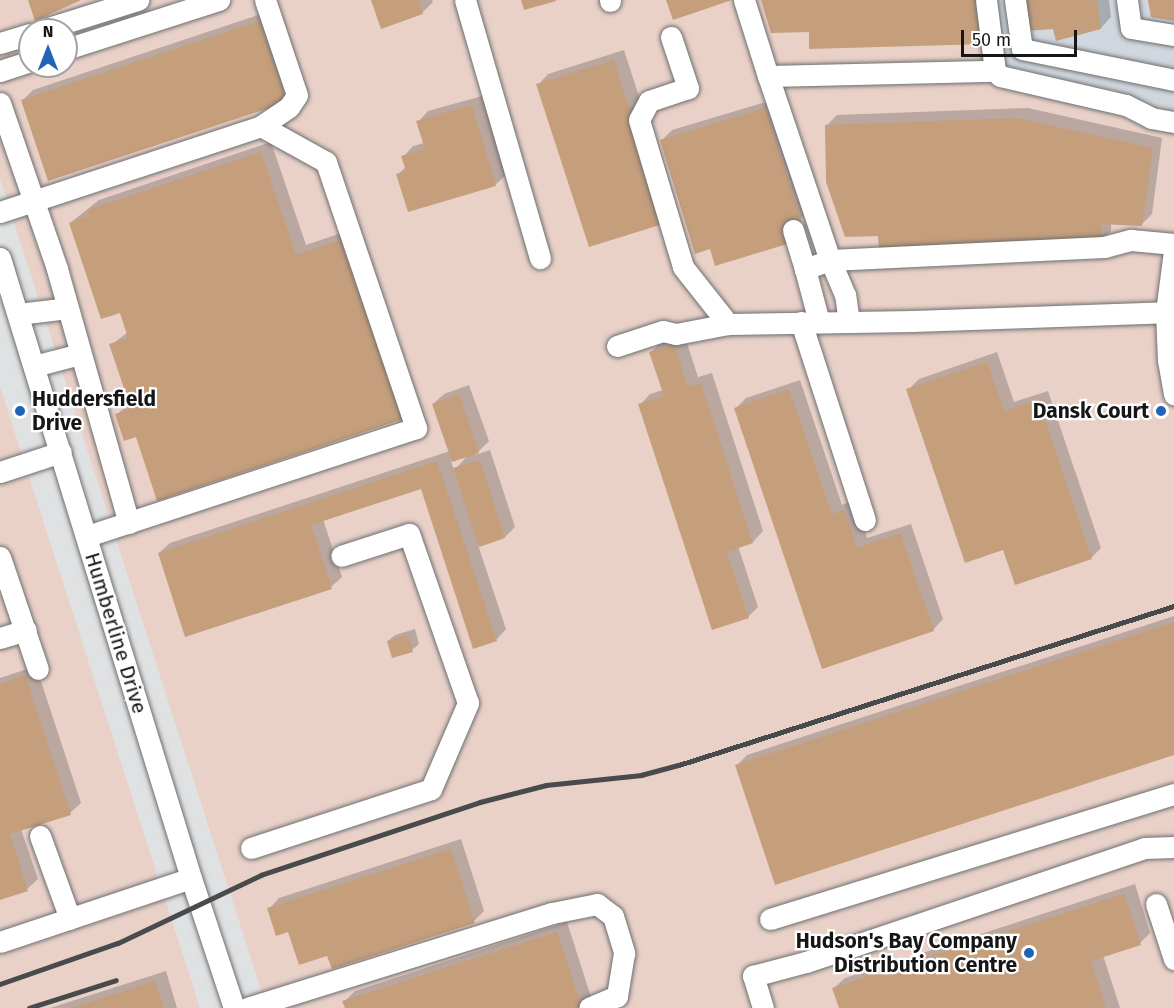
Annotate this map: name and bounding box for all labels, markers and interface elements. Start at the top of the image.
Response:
north arrow [18,18,78,78]
scale bar [964,18,1080,56]
text: N [43,22,53,41]
text: 50 m [972,29,1011,51]
place label: Huddersfield Drive [32,386,156,436]
place label: Dansk Court [1033,398,1149,424]
marker: Huddersfield Drive [13,404,27,418]
marker: Dansk Court [1154,404,1168,418]
street label: Humberline Drive [80,549,152,717]
place label: Hudson's Bay Company Distribution Centre [796,928,1017,978]
marker: Hudson's Bay Company Distribution Centre [1022,946,1036,960]

